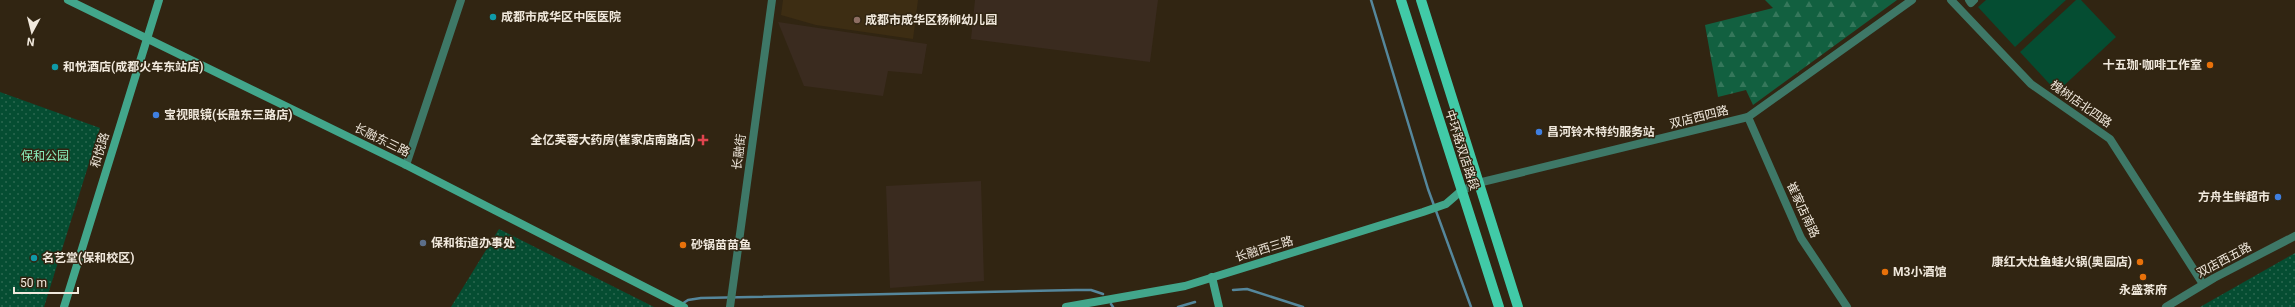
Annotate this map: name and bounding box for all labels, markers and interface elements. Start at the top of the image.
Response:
place label: 成都市成华区中医医院 [501,10,621,24]
north arrow [12,12,52,52]
marker: 成都市成华区中医医院 [488,12,498,22]
place label: 成都市成华区杨柳幼儿园 [865,13,997,27]
marker: 成都市成华区杨柳幼儿园 [852,15,862,25]
text: N [26,34,35,48]
place label: 十五珈·咖啡工作室 [2102,58,2202,72]
place label: 和悦酒店(成都火车东站店) [63,60,203,74]
marker: 十五珈·咖啡工作室 [2205,60,2215,70]
marker: 和悦酒店(成都火车东站店) [50,62,60,72]
street label: 槐树店北四路 [2047,78,2115,130]
street label: 双店西四路 [1668,103,1730,131]
place label: 宝视眼镜(长融东三路店) [164,108,292,122]
street label: 中环路双店路段 [1442,108,1482,192]
marker: 宝视眼镜(长融东三路店) [151,110,161,120]
street label: 长融东三路 [352,121,412,159]
place label: 昌河铃木特约服务站 [1547,125,1655,139]
marker: 昌河铃木特约服务站 [1534,127,1544,137]
street label: 和悦路 [88,131,112,169]
place label: 全亿芙蓉大药房(崔家店南路店) [531,133,695,147]
street label: 长融街 [730,133,748,171]
marker: 全亿芙蓉大药房(崔家店南路店) [698,135,708,145]
park label: 保和公园 [21,149,69,163]
street label: 崔家店南路 [1784,180,1822,240]
place label: 方舟生鲜超市 [2198,190,2270,204]
marker: 方舟生鲜超市 [2273,192,2283,202]
street label: 长融西三路 [1233,234,1295,264]
place label: 保和街道办事处 [431,236,515,250]
marker: 保和街道办事处 [418,238,428,248]
place label: 砂锅苗苗鱼 [691,238,751,252]
marker: 砂锅苗苗鱼 [678,240,688,250]
street label: 双店西五路 [2194,240,2254,280]
place label: 名艺堂(保和校区) [42,251,134,265]
marker: 名艺堂(保和校区) [29,253,39,263]
place label: 康红大灶鱼蛙火锅(奥园店) [1992,255,2132,269]
marker: 康红大灶鱼蛙火锅(奥园店) [2135,257,2145,267]
place label: M3小酒馆 [1893,265,1946,279]
marker: M3小酒馆 [1880,267,1890,277]
scale bar [14,269,78,295]
marker: 永盛茶府 [2138,272,2148,282]
text: 50 m [20,276,47,290]
place label: 永盛茶府 [2119,283,2167,297]

